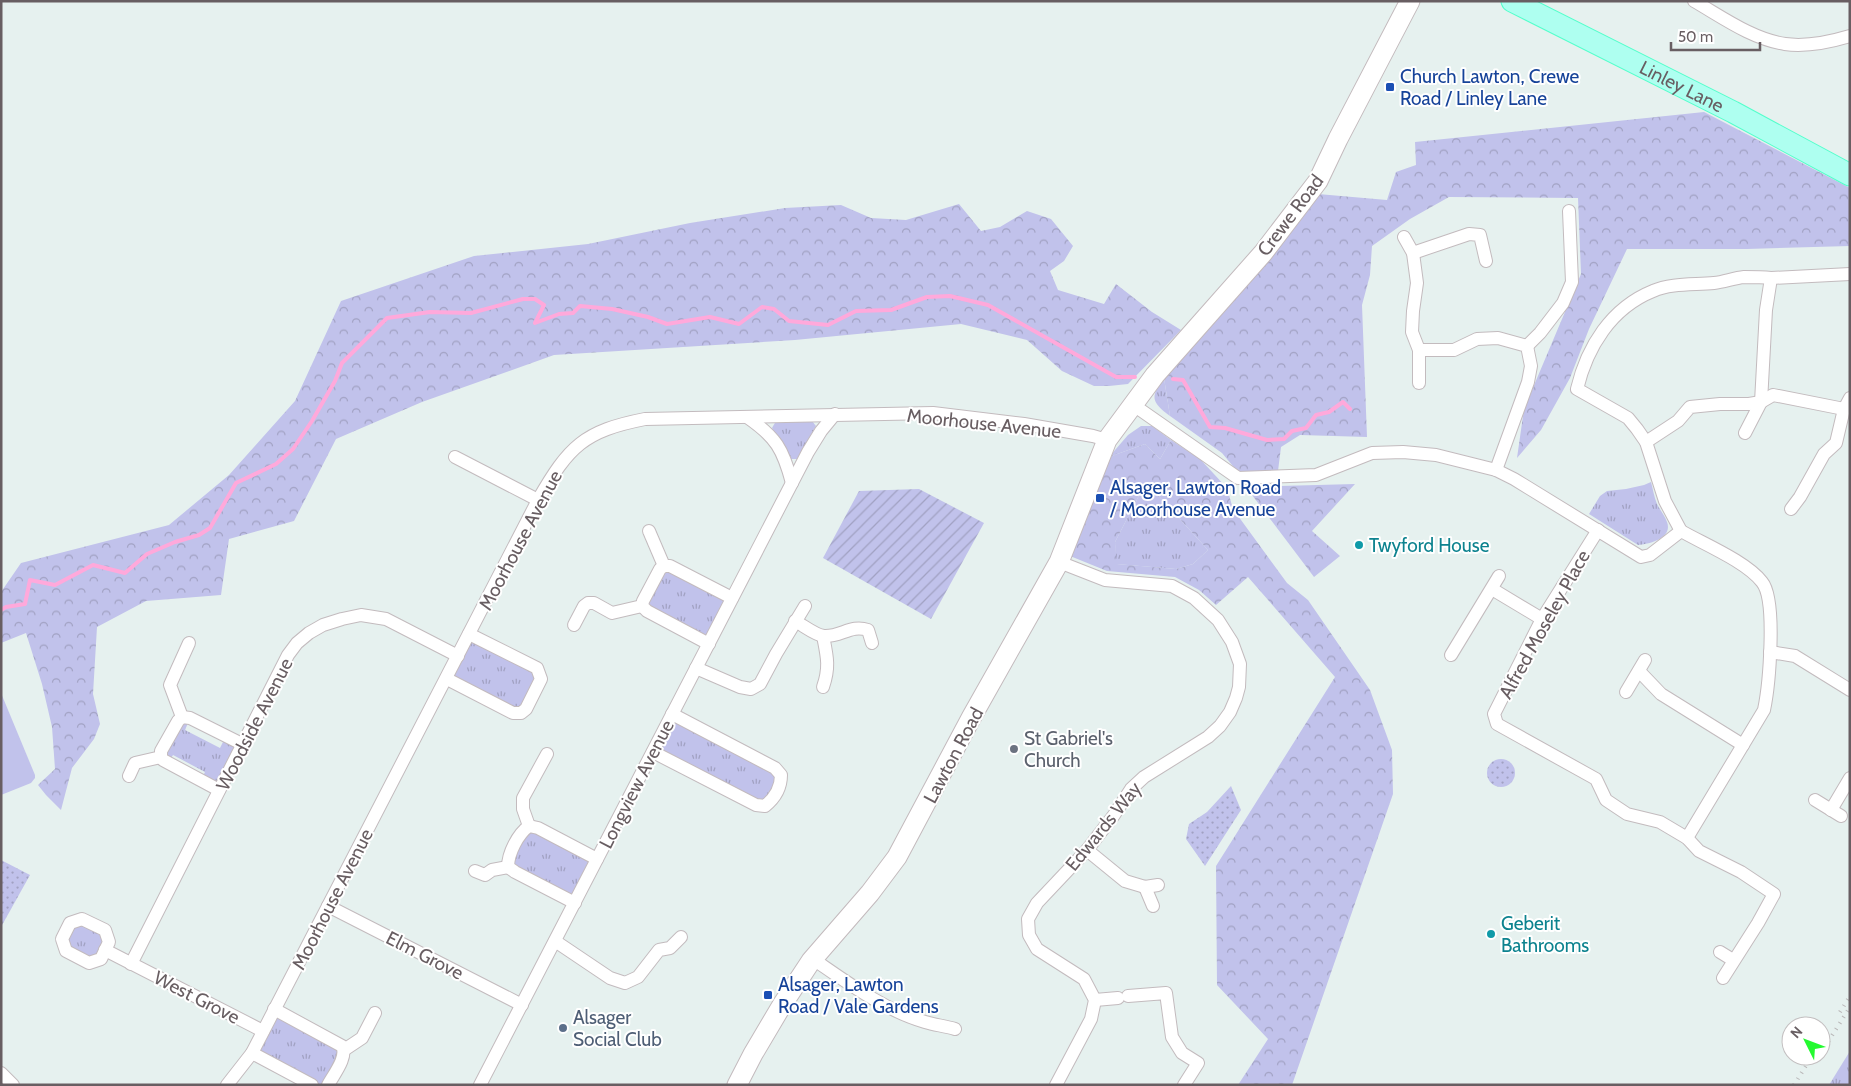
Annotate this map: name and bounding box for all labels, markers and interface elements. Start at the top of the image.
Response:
scale bar [1671,20,1760,52]
text: 50 m [1678,28,1713,46]
street label: Linley Lane [1636,56,1728,118]
place label: Church Lawton, Crewe Road / Linley Lane [1400,65,1580,110]
marker: Church Lawton, Crewe Road / Linley Lane [1384,81,1396,93]
street label: Crewe Road [1252,170,1328,261]
street label: Moorhouse Avenue [906,404,1062,443]
street label: Moorhouse Avenue [474,466,567,614]
place label: Alsager, Lawton Road / Moorhouse Avenue [1109,476,1281,521]
marker: Alsager, Lawton Road / Moorhouse Avenue [1094,492,1106,504]
place label: Twyford House [1369,534,1490,557]
marker: Twyford House [1353,539,1365,551]
street label: Alfred Moseley Place [1494,546,1595,703]
street label: Woodside Avenue [211,654,298,794]
street label: Lawton Road [919,703,988,807]
street label: Longview Avenue [594,716,679,852]
place label: St Gabriel's Church [1024,727,1113,772]
marker: St Gabriel's Church [1008,743,1020,755]
street label: Edwards Way [1061,777,1146,875]
street label: Moorhouse Avenue [287,825,378,973]
place label: Geberit Bathrooms [1501,912,1589,957]
street label: Elm Grove [382,926,467,985]
marker: Geberit Bathrooms [1485,928,1497,940]
street label: West Grove [150,966,244,1029]
place label: Alsager, Lawton Road / Vale Gardens [778,973,939,1018]
marker: Alsager, Lawton Road / Vale Gardens [762,989,774,1001]
place label: Alsager Social Club [573,1006,662,1051]
north arrow [1781,1016,1831,1066]
marker: Alsager Social Club [557,1022,569,1034]
text: N [1786,1023,1806,1042]

